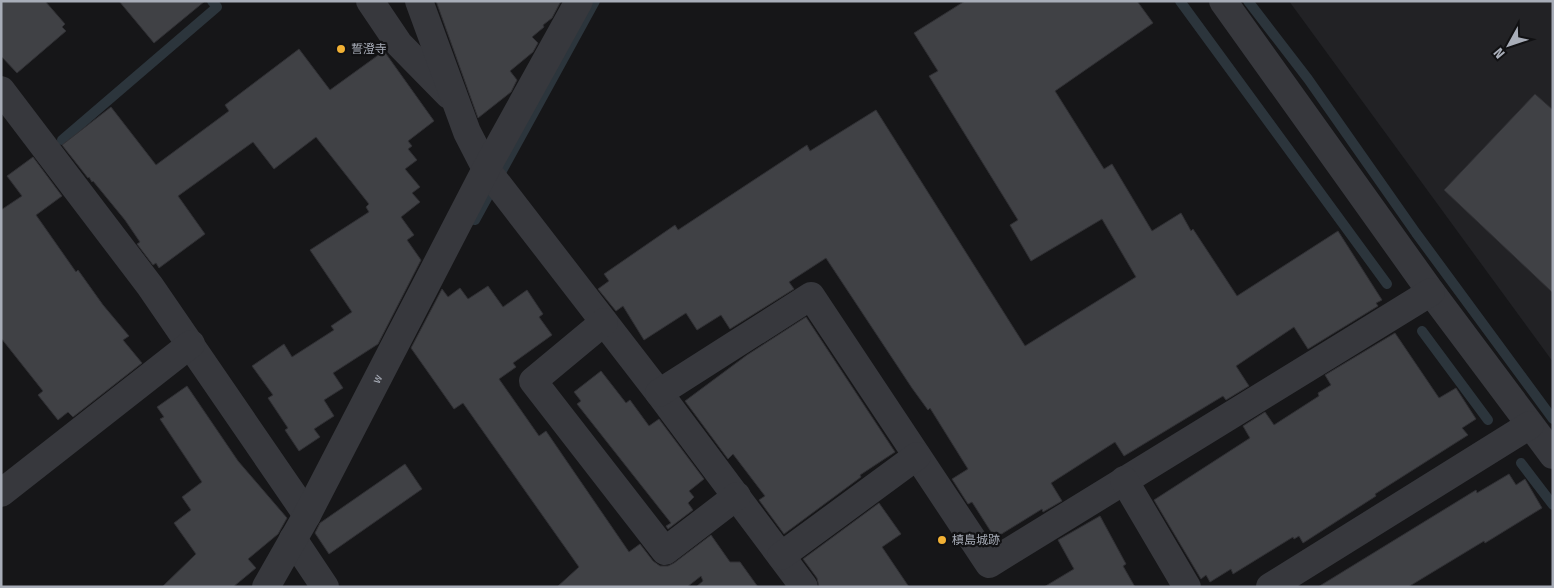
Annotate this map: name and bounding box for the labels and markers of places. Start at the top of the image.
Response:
place label: 誓澄寺 [351,42,387,56]
marker: 誓澄寺 [335,43,347,55]
place label: 槙島城跡 [952,533,1000,547]
marker: 槙島城跡 [936,534,948,546]

